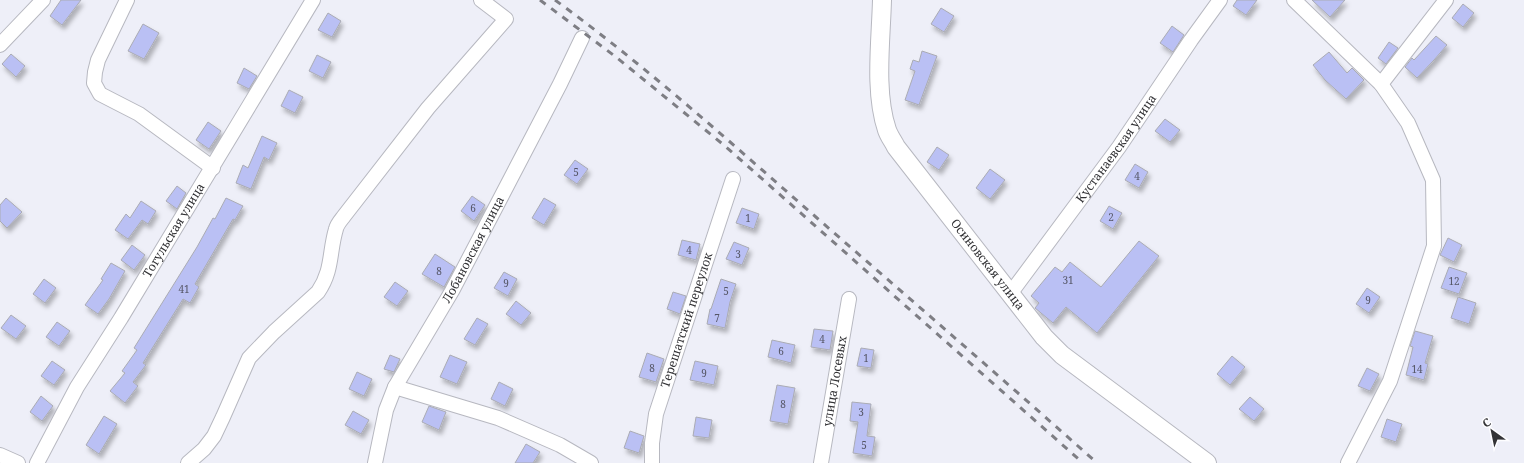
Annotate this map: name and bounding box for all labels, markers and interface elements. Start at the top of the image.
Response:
street label: Кустанаевская улица [1071,91,1160,206]
house number: 5 [573,165,579,179]
house number: 4 [1134,169,1140,183]
street label: Тогульская улица [138,180,209,281]
street label: Лобановская улица [438,193,508,306]
house number: 6 [470,201,476,215]
house number: 2 [1108,210,1114,224]
house number: 1 [745,211,751,225]
street label: Осиновская улица [947,215,1029,313]
house number: 4 [686,243,692,257]
house number: 3 [735,247,741,261]
street label: Терешатский переулок [656,249,717,390]
house number: 8 [436,264,442,278]
house number: 31 [1062,273,1074,287]
house number: 12 [1448,274,1460,288]
house number: 9 [503,276,509,290]
house number: 41 [178,282,190,296]
house number: 5 [723,284,729,298]
house number: 9 [1365,293,1371,307]
house number: 7 [714,311,720,325]
house number: 4 [819,332,825,346]
street label: улица Лосевых [818,334,851,428]
house number: 6 [778,344,784,358]
house number: 1 [863,351,869,365]
house number: 8 [649,361,655,375]
house number: 14 [1411,362,1423,376]
house number: 9 [701,366,707,380]
house number: 8 [780,397,786,411]
house number: 3 [858,405,864,419]
north arrow [1472,411,1512,451]
text: С [1479,414,1493,430]
house number: 5 [861,438,867,452]

